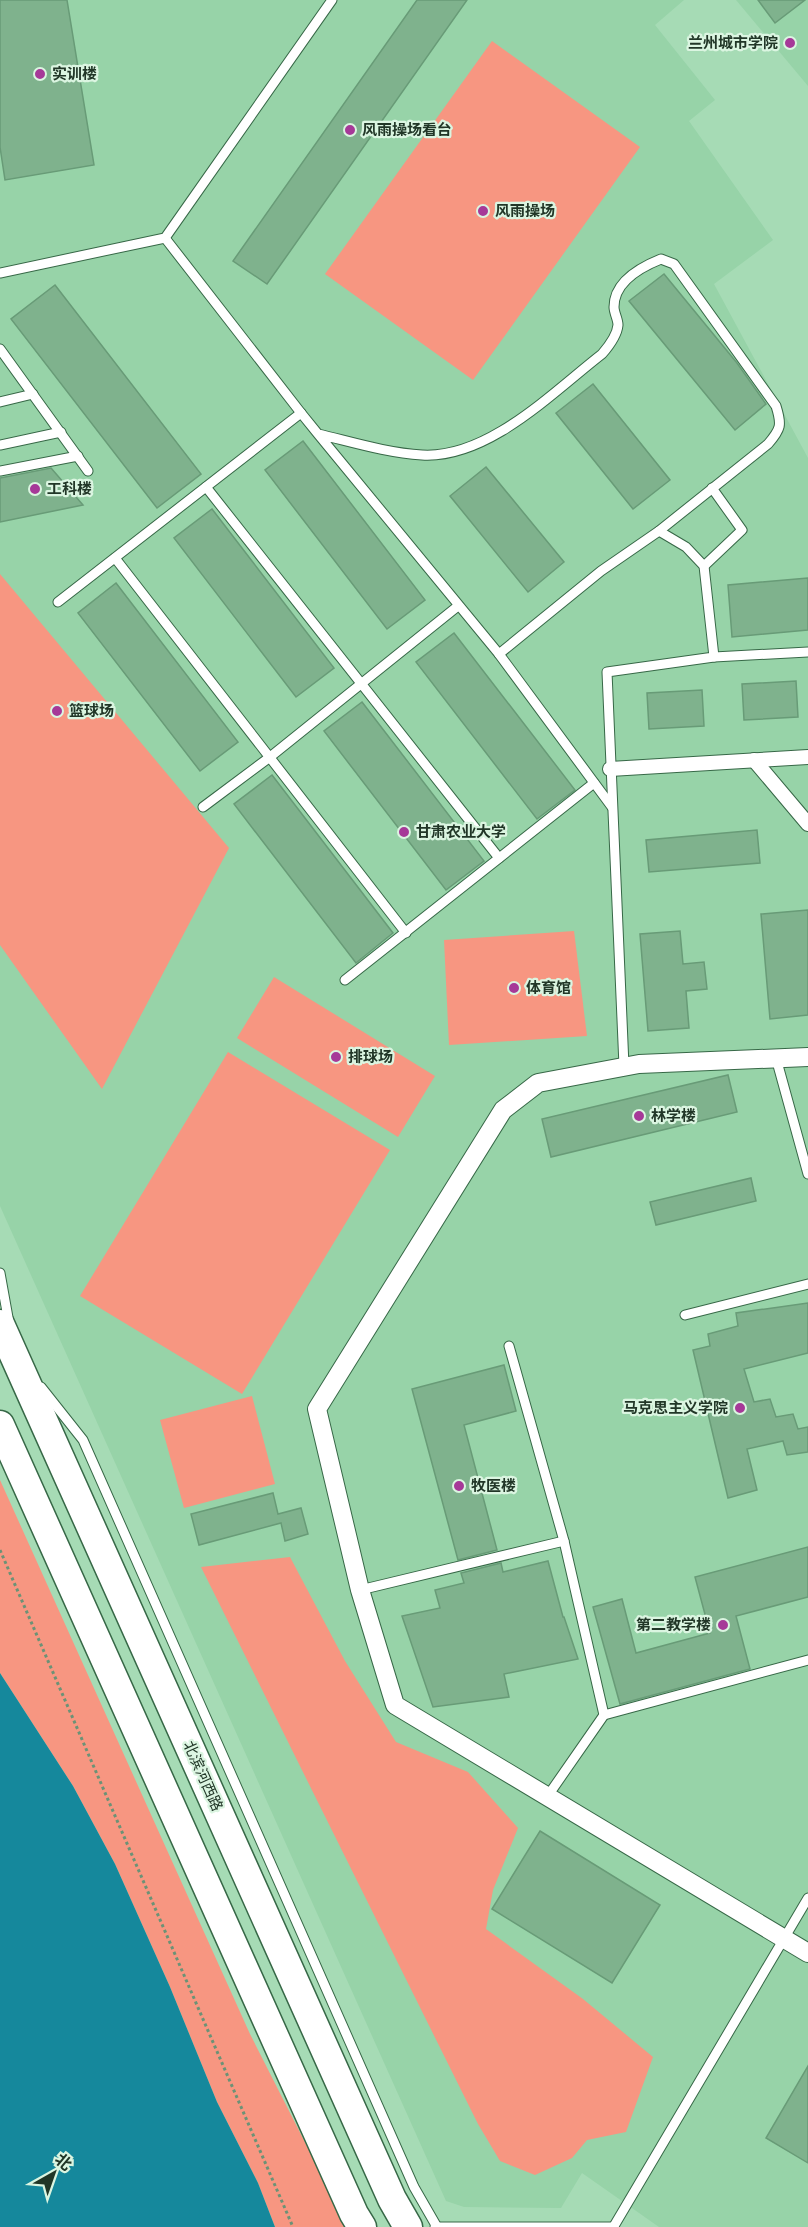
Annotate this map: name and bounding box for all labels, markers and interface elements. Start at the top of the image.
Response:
place label: 兰州城市学院 [688,30,778,53]
marker: 兰州城市学院 [783,36,797,50]
place label: 实训楼 [52,61,97,84]
marker: 实训楼 [33,67,47,81]
place label: 风雨操场看台 [362,117,452,140]
marker: 风雨操场看台 [343,123,357,137]
place label: 风雨操场 [495,198,555,221]
marker: 风雨操场 [476,204,490,218]
place label: 工科楼 [47,476,92,499]
marker: 工科楼 [28,482,42,496]
place label: 篮球场 [69,698,114,721]
marker: 篮球场 [50,704,64,718]
place label: 甘肃农业大学 [416,819,506,842]
marker: 甘肃农业大学 [397,825,411,839]
place label: 体育馆 [526,975,571,998]
marker: 体育馆 [507,981,521,995]
place label: 排球场 [348,1044,393,1067]
marker: 排球场 [329,1050,343,1064]
place label: 林学楼 [651,1103,696,1126]
marker: 林学楼 [632,1109,646,1123]
place label: 马克思主义学院 [623,1395,728,1418]
marker: 马克思主义学院 [733,1401,747,1415]
place label: 牧医楼 [471,1473,516,1496]
marker: 牧医楼 [452,1479,466,1493]
place label: 第二教学楼 [636,1612,711,1635]
marker: 第二教学楼 [716,1618,730,1632]
street label: 北滨河西路 [179,1736,230,1814]
north arrow [24,2143,84,2203]
text: 北 [50,2146,78,2175]

